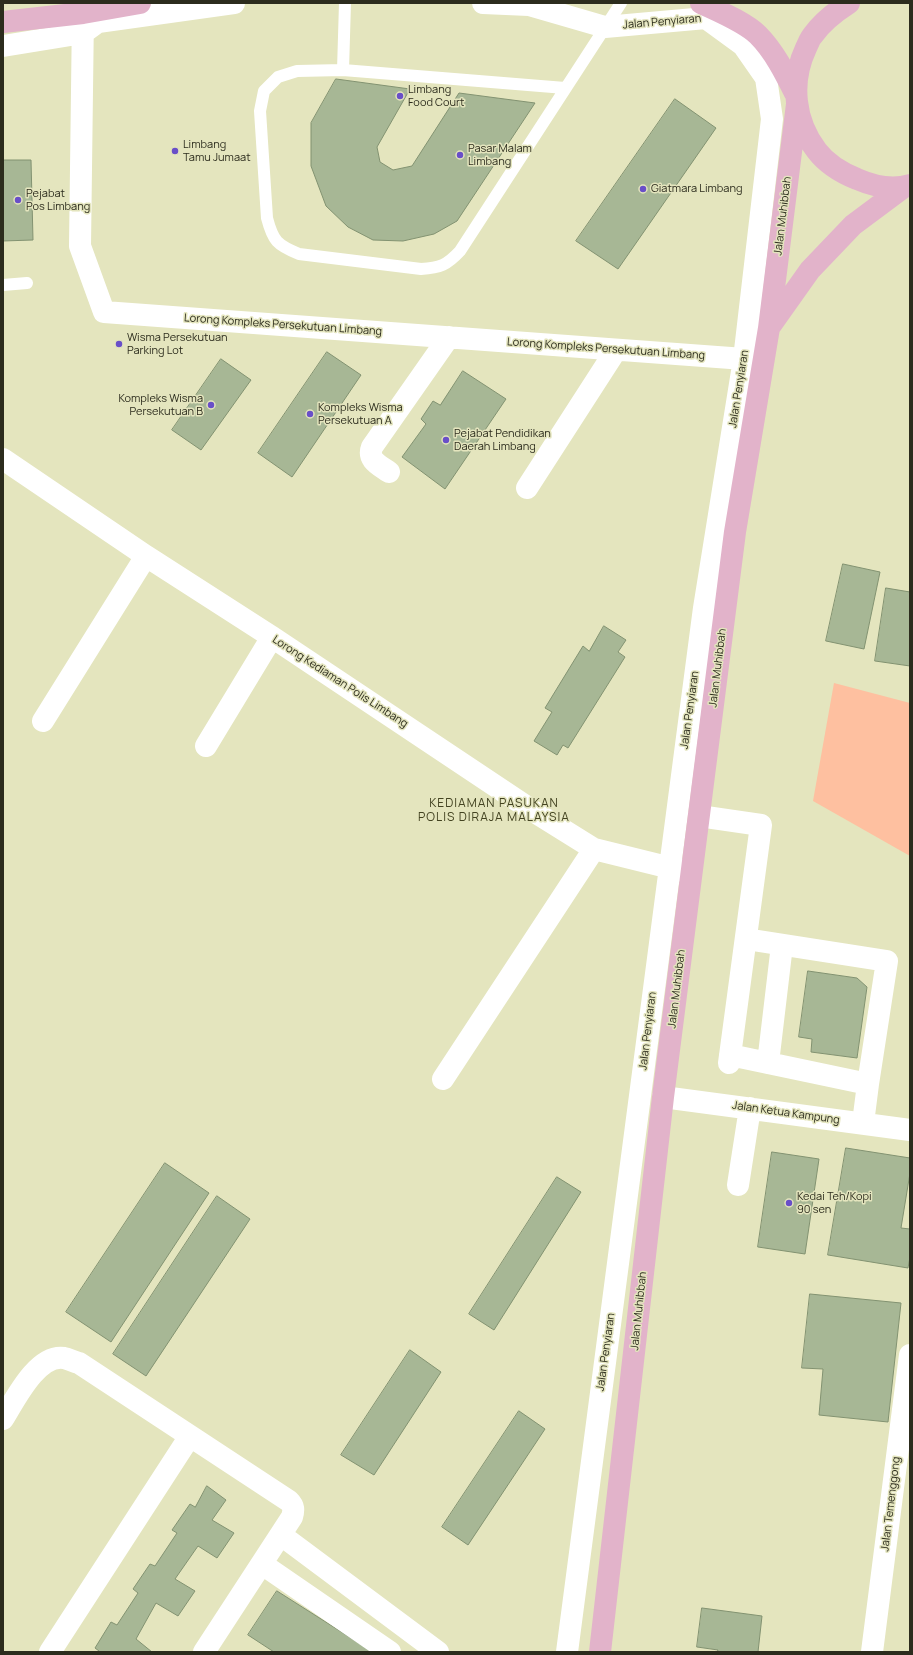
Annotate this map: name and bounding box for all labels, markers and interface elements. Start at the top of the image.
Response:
street label: Jalan Penyiaran [622,12,702,32]
place label: Limbang Food Court [408,83,464,109]
marker: Limbang Food Court [395,91,405,101]
place label: Limbang Tamu Jumaat [183,138,251,164]
place label: Pasar Malam Limbang [468,142,532,168]
marker: Limbang Tamu Jumaat [170,146,180,156]
marker: Pasar Malam Limbang [455,150,465,160]
street label: Jalan Muhibbah [772,176,794,256]
place label: Giatmara Limbang [651,182,743,196]
marker: Giatmara Limbang [638,184,648,194]
place label: Pejabat Pos Limbang [26,187,90,213]
marker: Pejabat Pos Limbang [13,195,23,205]
street label: Lorong Kompleks Persekutuan Limbang [184,311,382,339]
place label: Wisma Persekutuan Parking Lot [127,331,228,357]
street label: Lorong Kompleks Persekutuan Limbang [507,335,705,363]
marker: Wisma Persekutuan Parking Lot [114,339,124,349]
street label: Jalan Penyiaran [726,349,752,429]
place label: Kompleks Wisma Persekutuan B [118,392,203,418]
marker: Kompleks Wisma Persekutuan B [206,400,216,410]
place label: Kompleks Wisma Persekutuan A [318,401,403,427]
marker: Kompleks Wisma Persekutuan A [305,409,315,419]
place label: Pejabat Pendidikan Daerah Limbang [454,427,551,453]
marker: Pejabat Pendidikan Daerah Limbang [441,435,451,445]
street label: Jalan Muhibbah [707,628,729,708]
street label: Lorong Kediaman Polis Limbang [270,633,410,731]
street label: Jalan Penyiaran [678,670,702,750]
district label: KEDIAMAN PASUKAN POLIS DIRAJA MALAYSIA [418,797,570,825]
street label: Jalan Muhibbah [666,949,688,1029]
street label: Jalan Penyiaran [637,991,659,1071]
street label: Jalan Ketua Kampung [731,1099,841,1127]
place label: Kedai Teh/Kopi 90 sen [797,1190,871,1216]
marker: Kedai Teh/Kopi 90 sen [784,1198,794,1208]
street label: Jalan Muhibbah [628,1271,650,1351]
street label: Jalan Penyiaran [594,1312,618,1392]
street label: Jalan Temenggong [879,1456,903,1552]

